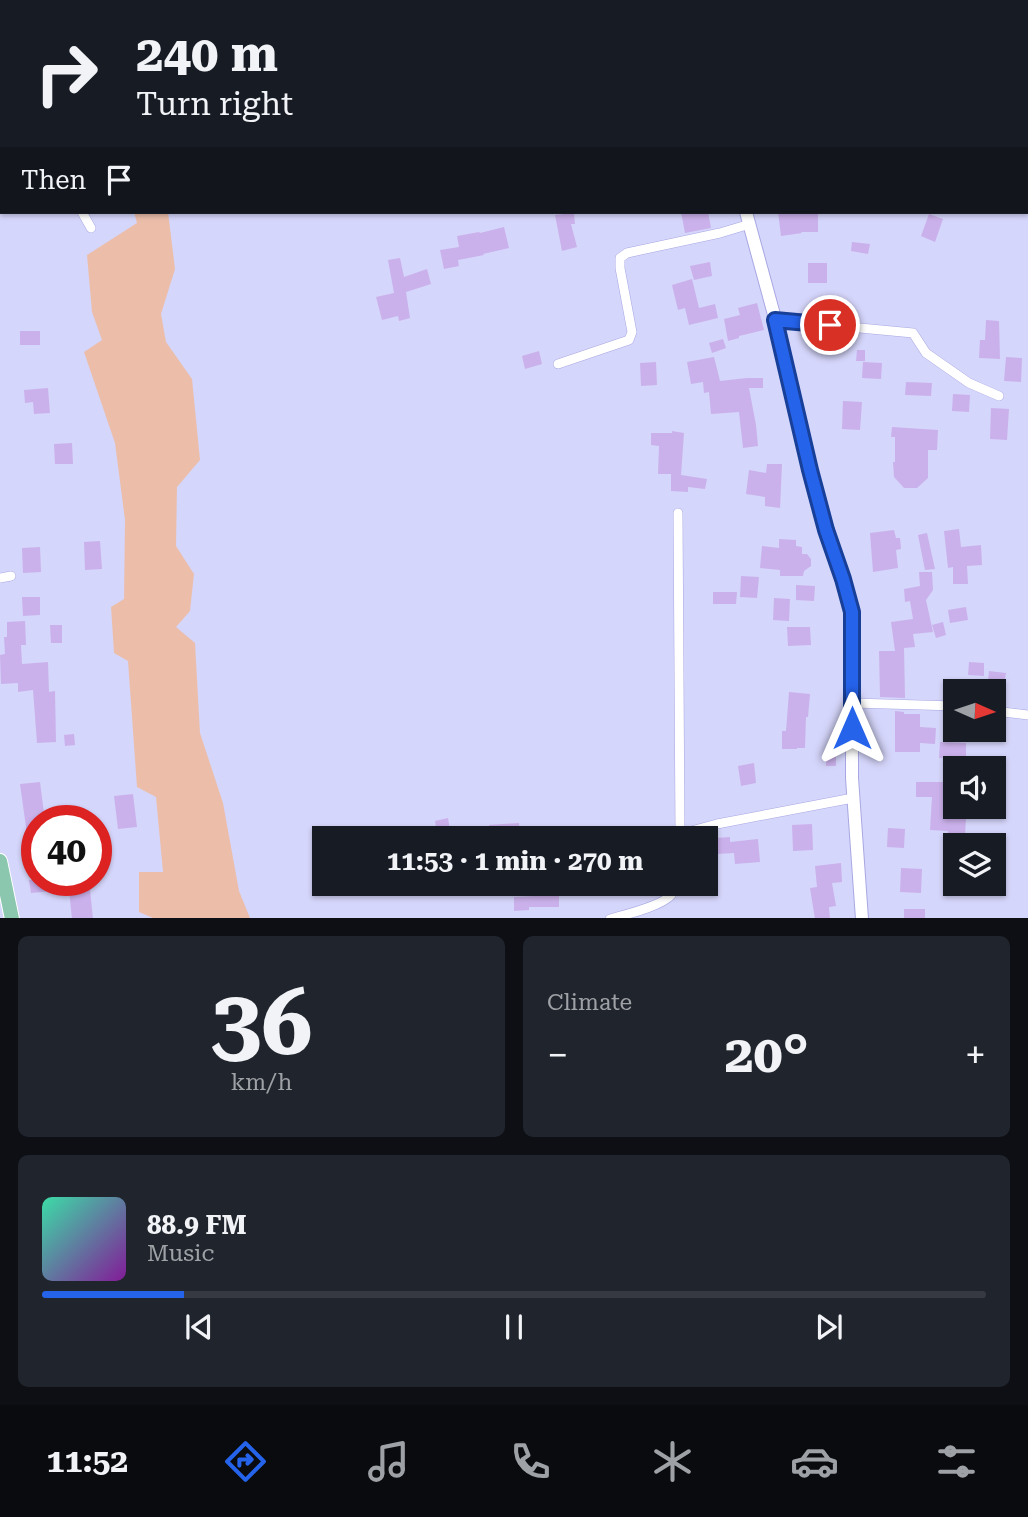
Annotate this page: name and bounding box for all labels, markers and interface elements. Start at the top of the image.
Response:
text: 240 m [136,26,278,83]
icon: right [21,28,112,119]
text: Turn right [136,85,293,123]
icon: arrive [100,161,138,199]
text: Then [21,165,86,195]
pin [800,295,860,355]
icon: arrive [811,306,849,344]
north arrow [943,679,1006,742]
map controls [943,679,1006,896]
position arrow [815,691,889,765]
button: sound [943,756,1006,819]
speed limit sign: 40 [21,805,112,896]
button: layers [943,833,1006,896]
text: 11:53 · 1 min · 270 m [387,846,643,876]
text: 36 [211,970,312,1076]
text: Climate [547,989,632,1016]
text: 20° [724,1024,809,1085]
text: − [547,1033,568,1077]
text: + [965,1033,986,1077]
text: km/h [231,1069,292,1096]
text: 88.9 FM [147,1210,247,1240]
text: Music [147,1240,214,1267]
icon: previous [180,1308,218,1346]
icon: pause [495,1308,533,1346]
icon: next [810,1308,848,1346]
icon: directions [221,1437,270,1486]
icon: music [364,1437,413,1486]
icon: phone [506,1437,555,1486]
icon: climate [648,1437,697,1486]
icon: car [790,1437,839,1486]
icon: filters [932,1437,981,1486]
text: 11:52 [47,1442,128,1480]

